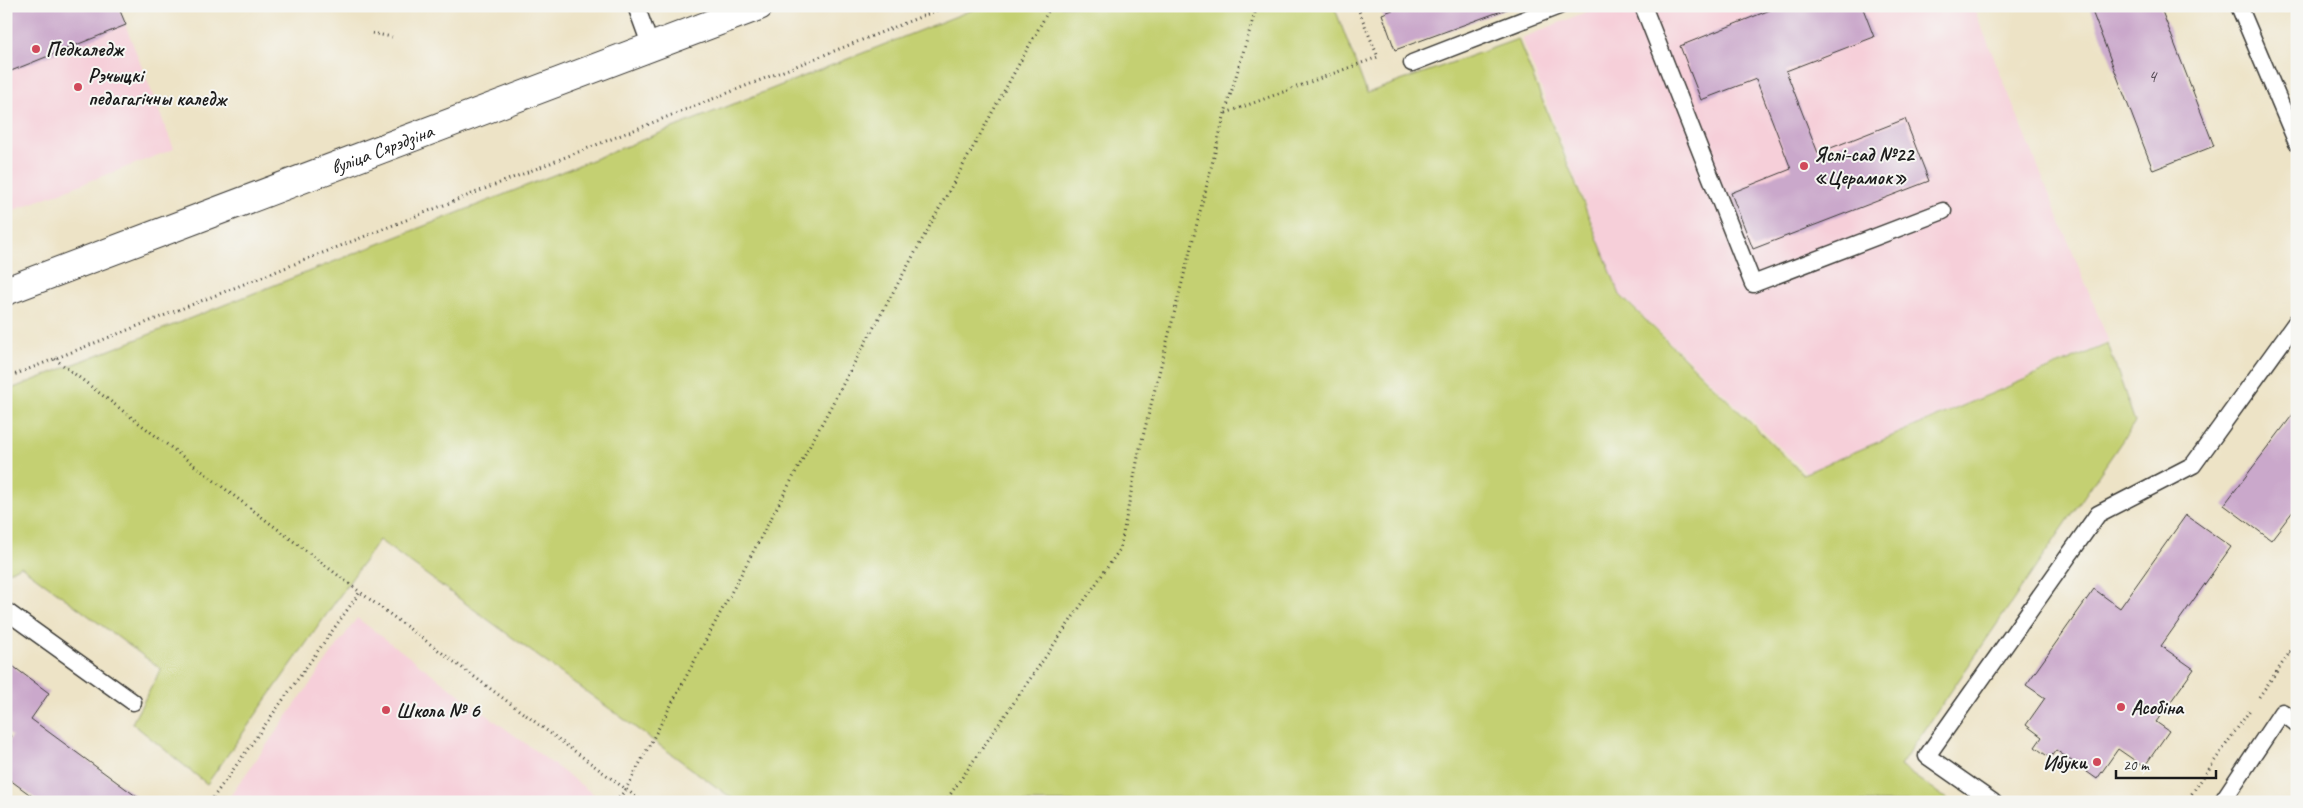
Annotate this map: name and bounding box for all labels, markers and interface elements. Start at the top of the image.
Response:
place label: Педкаледж [46,37,125,62]
marker: Педкаледж [30,43,42,55]
place label: Рэчыцкі педагагічны каледж [88,63,228,111]
house number: 4 [2148,65,2158,87]
marker: Рэчыцкі педагагічны каледж [72,81,84,93]
street label: вуліца Сярэдзіна [327,118,438,180]
place label: Яслі-сад №22 «Церамок» [1814,142,1915,190]
marker: Яслі-сад №22 «Церамок» [1798,160,1810,172]
place label: Асобіна [2131,695,2185,720]
place label: Школа № 6 [396,698,481,723]
marker: Асобіна [2115,701,2127,713]
marker: Школа № 6 [380,704,392,716]
scale bar [2116,748,2216,780]
place label: Ибуки [2043,750,2088,775]
marker: Ибуки [2091,756,2103,768]
text: 20 m [2123,756,2150,775]

